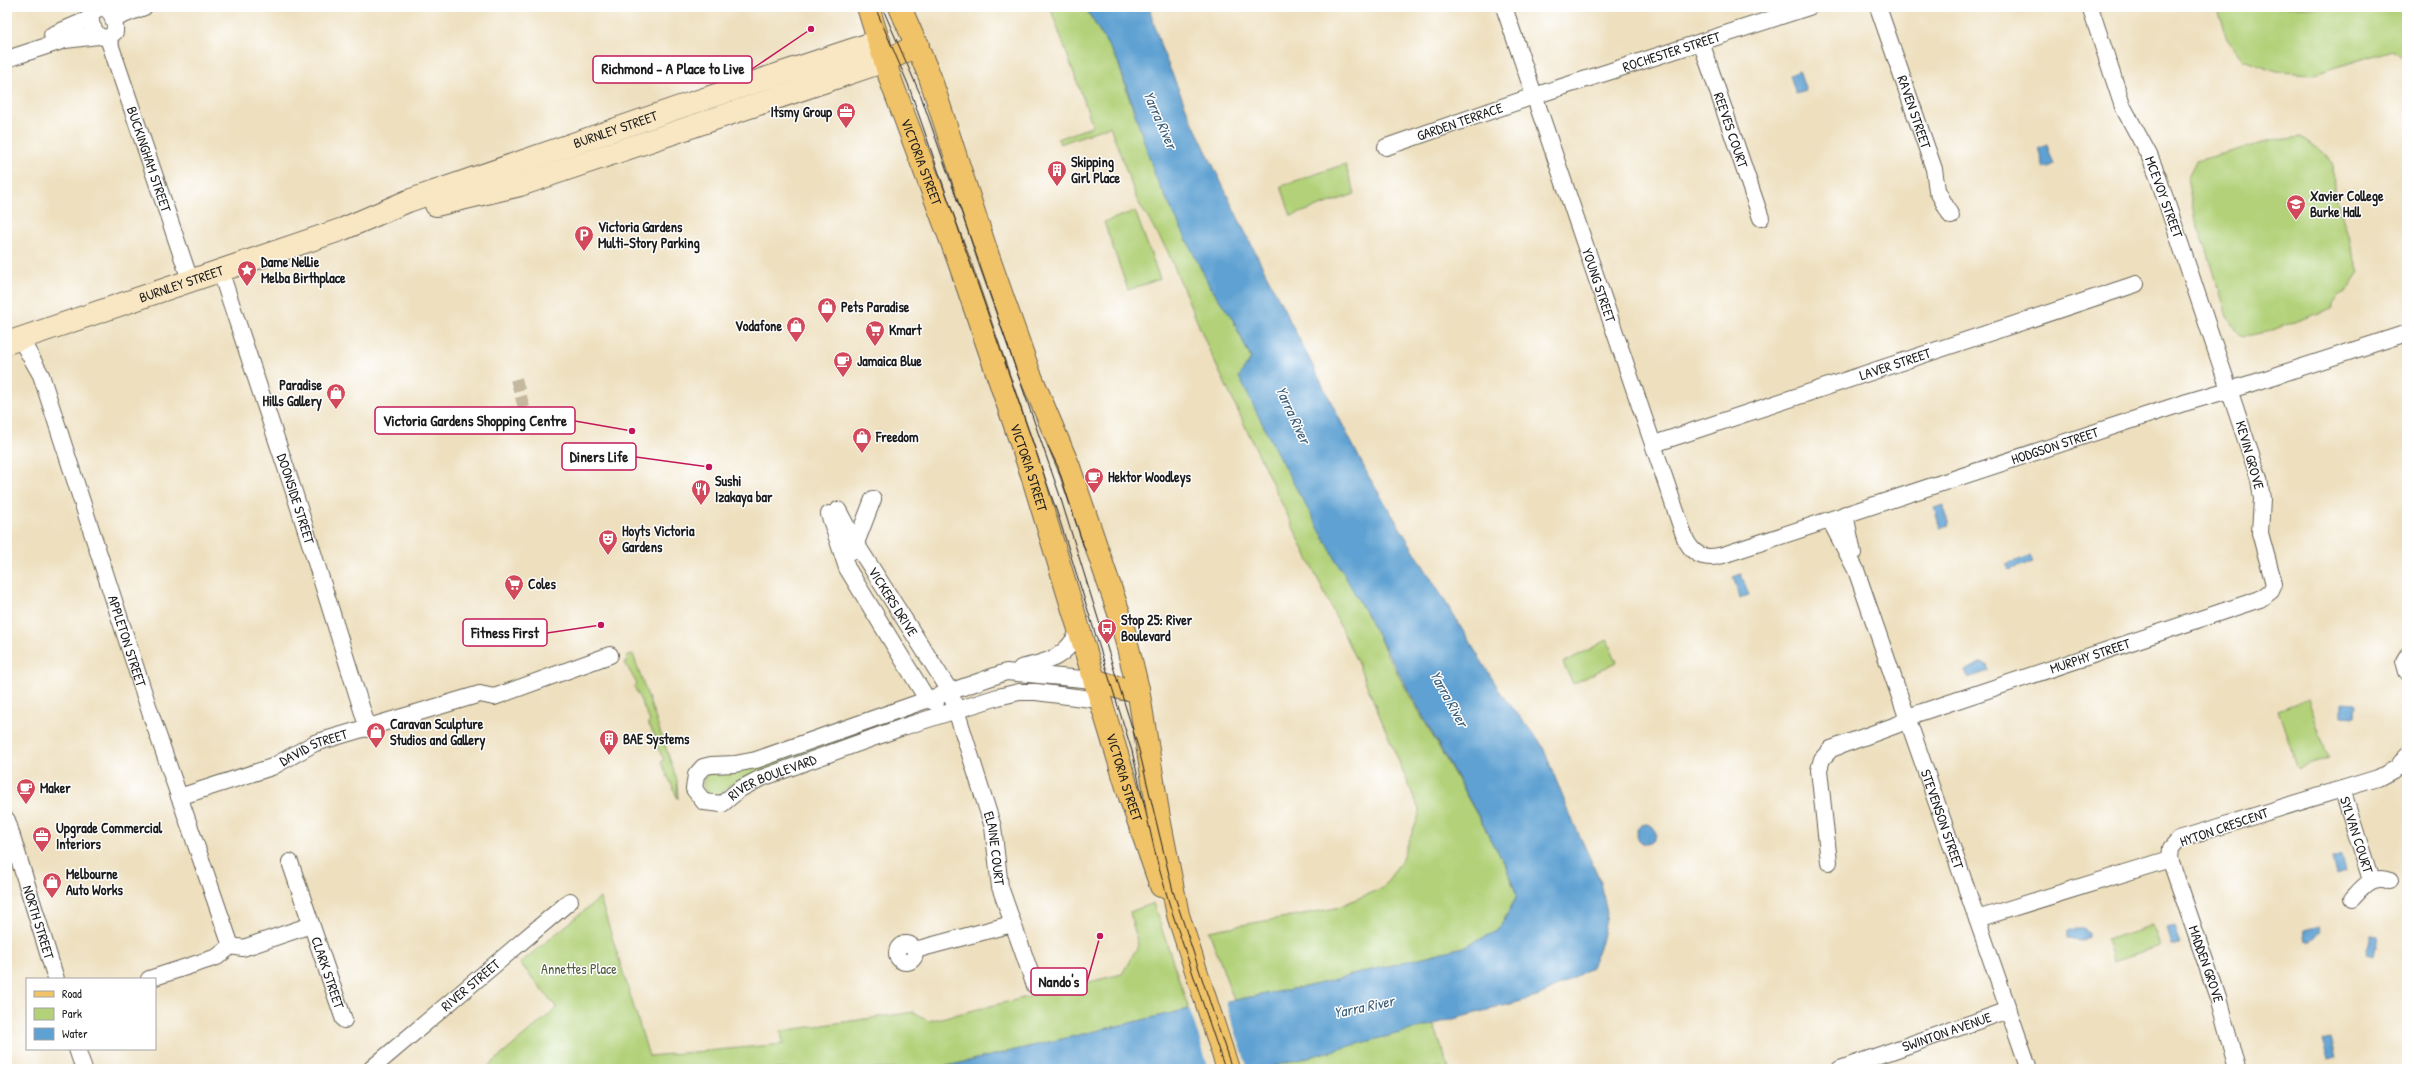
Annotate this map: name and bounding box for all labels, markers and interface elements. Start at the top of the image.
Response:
street label: ROCHESTER STREET [1620,26,1723,76]
callout: Richmond - A Place to Live [593,56,752,83]
text: Richmond - A Place to Live [602,58,744,79]
street label: RAVEN STREET [1893,73,1936,151]
water label: Yarra River [1138,88,1183,154]
street label: REEVES COURT [1710,90,1753,171]
street label: GARDEN TERRACE [1414,98,1505,145]
office icon: Itsmy Group [835,101,857,129]
place label: Itsmy Group [770,102,833,123]
street label: BUCKINGHAM STREET [123,104,176,215]
street label: BURNLEY STREET [571,105,660,152]
street label: VICTORIA STREET [897,116,947,208]
place label: Skipping Girl Place [1071,152,1121,187]
street label: MCEVOY STREET [2141,153,2188,241]
building icon: Skipping Girl Place [1046,159,1068,187]
place label: Xavier College Burke Hall [2310,186,2384,221]
school or university icon: Xavier College Burke Hall [2285,193,2307,221]
place label: Victoria Gardens Multi-Story Parking [598,217,700,254]
parking icon: Victoria Gardens Multi-Story Parking [573,224,595,252]
street label: YOUNG STREET [1578,245,1621,325]
place label: Dame Nellie Melba Birthplace [261,252,346,289]
place icon: Dame Nellie Melba Birthplace [236,259,258,287]
street label: BURNLEY STREET [136,260,226,307]
shop icon: Pets Paradise [816,296,838,324]
place label: Pets Paradise [841,297,910,316]
shop icon: Vodafone [785,315,807,343]
place label: Vodafone [735,316,782,335]
supermarket icon: Kmart [864,319,886,347]
place label: Kmart [889,320,923,339]
street label: LAVER STREET [1857,343,1933,384]
cafe icon: Jamaica Blue [832,350,854,378]
place label: Jamaica Blue [857,351,922,370]
place label: Paradise Hills Gallery [263,375,322,412]
shop icon: Paradise Hills Gallery [325,382,347,410]
water label: Yarra River [1271,383,1317,449]
callout: Victoria Gardens Shopping Centre [375,407,575,434]
text: Victoria Gardens Shopping Centre [383,410,567,432]
street label: KEVIN GROVE [2232,418,2269,491]
street label: VICTORIA STREET [1006,421,1053,514]
street label: HODGSON STREET [2008,422,2101,468]
shop icon: Freedom [851,426,873,454]
place label: Freedom [875,427,919,446]
callout: Diners Life [562,443,636,470]
text: Diners Life [570,446,628,467]
street label: DOONSIDE STREET [273,451,320,547]
cafe icon: Hektor Woodleys [1083,466,1105,494]
place label: Hektor Woodleys [1108,467,1192,488]
place label: Sushi Izakaya bar [715,471,773,508]
restaurant icon: Sushi Izakaya bar [690,478,712,506]
place label: Hoyts Victoria Gardens [622,521,695,556]
theatre icon: Hoyts Victoria Gardens [597,528,619,556]
street label: VICKERS DRIVE [864,563,923,640]
supermarket icon: Coles [503,573,525,601]
place label: Coles [528,574,557,593]
street label: APPLETON STREET [104,593,151,689]
place label: Stop 25: River Boulevard [1121,610,1193,645]
bus stop icon: Stop 25: River Boulevard [1096,617,1118,645]
callout: Fitness First [463,619,547,646]
text: Fitness First [470,622,540,643]
street label: MURPHY STREET [2047,633,2133,678]
water label: Yarra River [1425,667,1475,733]
place label: Caravan Sculpture Studios and Gallery [390,714,485,751]
shop icon: Caravan Sculpture Studios and Gallery [365,721,387,749]
street label: DAVID STREET [276,724,350,770]
building icon: BAE Systems [598,728,620,756]
place label: BAE Systems [623,729,690,750]
street label: VICTORIA STREET [1102,731,1148,824]
street label: RIVER BOULEVARD [723,749,819,804]
street label: STEVENSON STREET [1917,767,1969,872]
cafe icon: Maker [15,777,37,805]
place label: Maker [40,778,71,797]
street label: SYLVAN COURT [2336,794,2378,876]
street label: HYTON CRESCENT [2177,802,2271,851]
street label: ELAINE COURT [980,809,1010,887]
place label: Upgrade Commercial Interiors [56,818,162,853]
office icon: Upgrade Commercial Interiors [31,825,53,853]
place label: Melbourne Auto Works [66,864,124,899]
shop icon: Melbourne Auto Works [41,871,63,899]
street label: NORTH STREET [19,883,59,962]
street label: MADDEN GROVE [2185,923,2229,1004]
street label: CLARK STREET [307,934,350,1012]
street label: RIVER STREET [437,954,504,1015]
park label: Annettes Place [541,959,617,978]
callout: Nando's [1031,968,1087,995]
text: Nando's [1039,971,1080,992]
legend [26,978,156,1050]
text: Road [62,985,82,1002]
water label: Yarra River [1332,989,1398,1023]
text: Park [62,1005,82,1022]
street label: SWINTON AVENUE [1899,1007,1994,1056]
text: Water [62,1025,88,1042]

